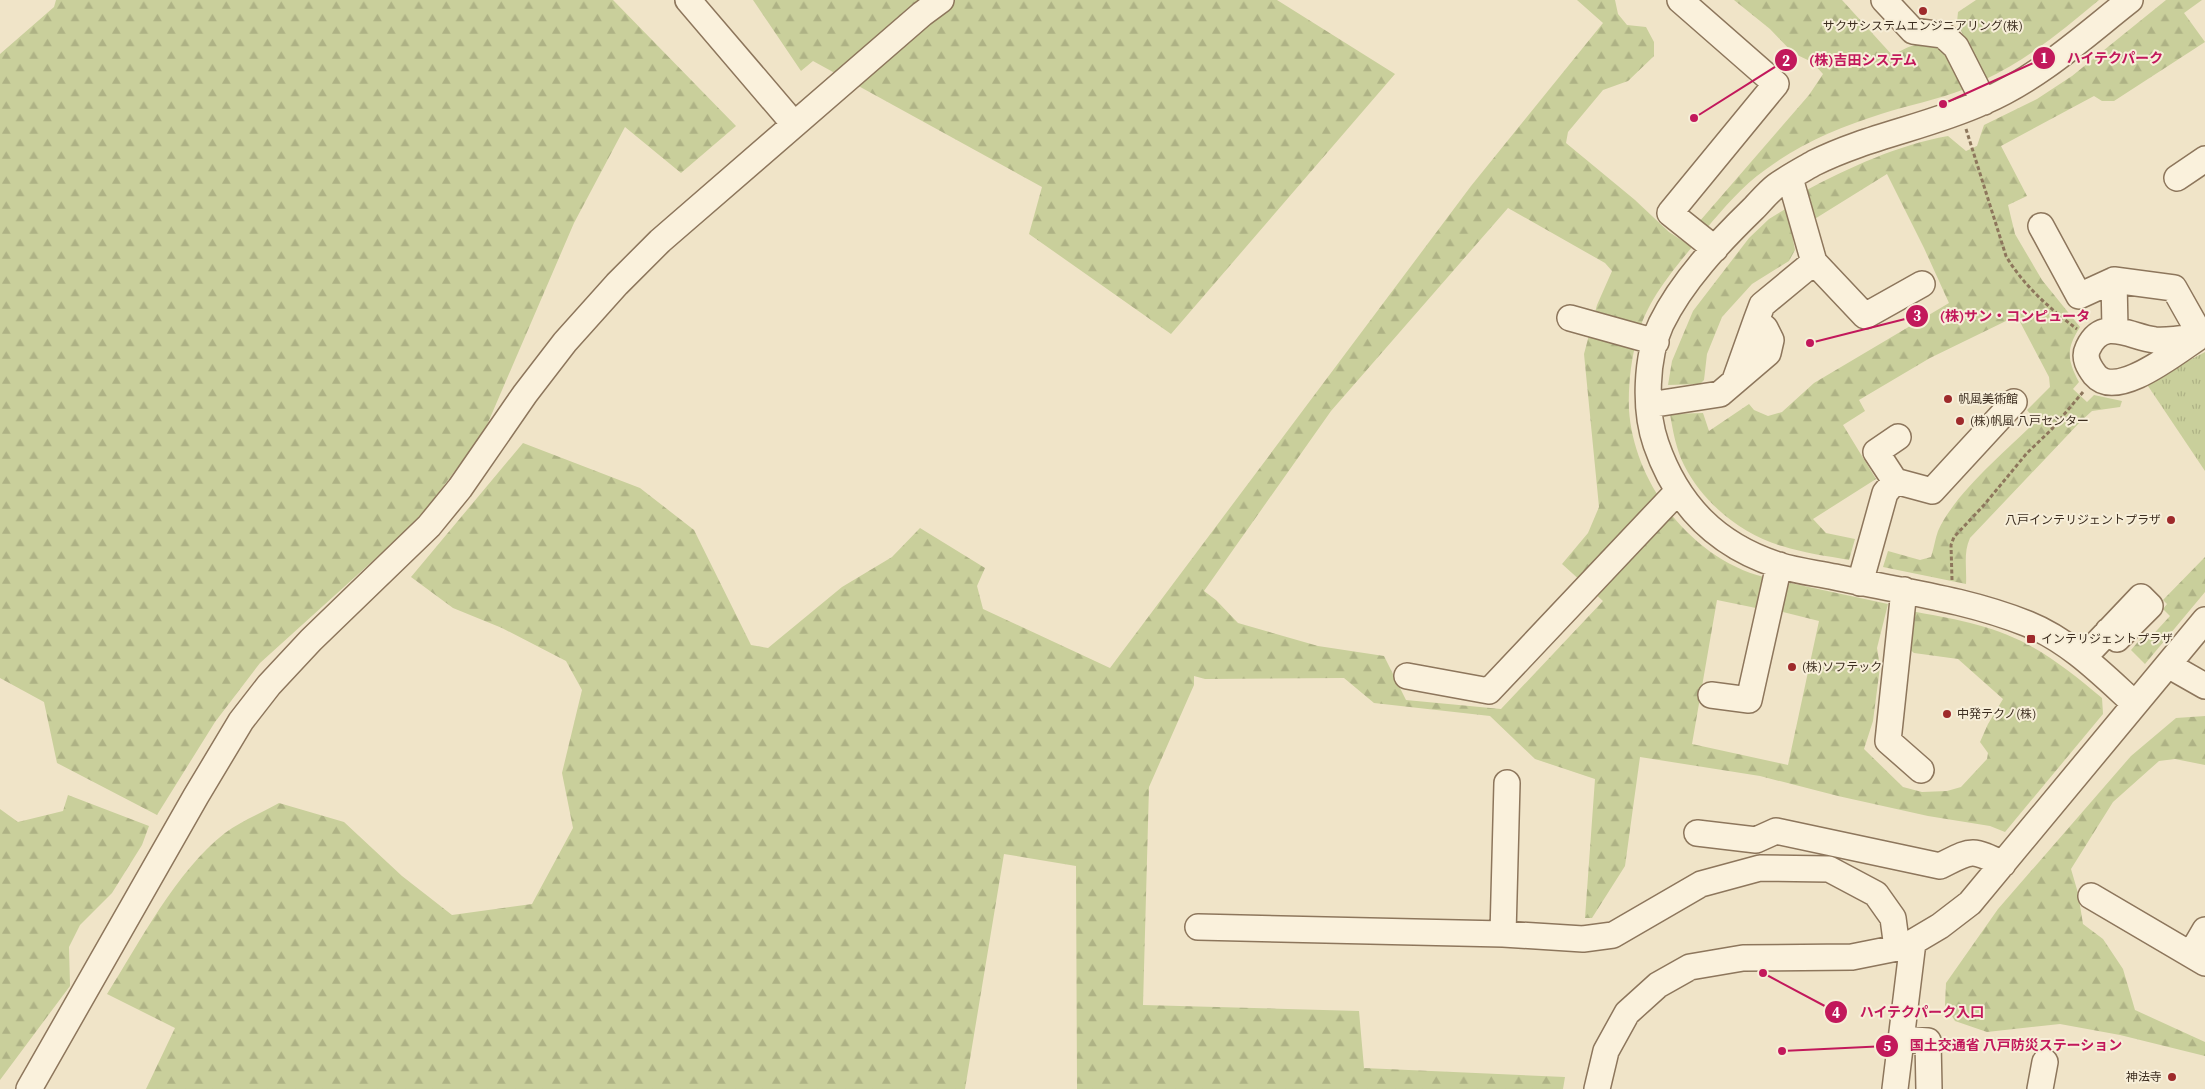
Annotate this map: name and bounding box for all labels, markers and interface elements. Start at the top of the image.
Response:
marker: サクサシステムエンジニアリング(株) [1917,5,1929,17]
place label: サクサシステムエンジニアリング(株) [1823,18,2023,34]
callout: ハイテクパーク [2031,43,2174,72]
callout: (株)吉田システム [1774,46,1927,75]
text: 1 [2040,47,2048,68]
text: ハイテクパーク [2067,48,2163,68]
text: 2 [1782,50,1790,71]
text: (株)吉田システム [1809,50,1917,70]
callout: (株)サン・コンピュータ [1904,302,2100,331]
text: 3 [1913,305,1921,326]
text: (株)サン・コンピュータ [1940,306,2090,326]
place label: 帆風美術館 [1958,391,2018,407]
marker: 帆風美術館 [1942,393,1954,405]
place label: (株)帆風 八戸センター [1970,413,2089,429]
marker: (株)帆風 八戸センター [1954,415,1966,427]
place label: 八戸インテリジェントプラザ [2005,512,2161,528]
marker: 八戸インテリジェントプラザ [2165,514,2177,526]
place label: インテリジェントプラザ [2041,631,2173,647]
marker: インテリジェントプラザ [2025,633,2037,645]
place label: (株)ソフテック [1802,659,1882,675]
marker: (株)ソフテック [1786,661,1798,673]
place label: 中発テクノ(株) [1957,706,2036,722]
marker: 中発テクノ(株) [1941,708,1953,720]
callout: ハイテクパーク入口 [1824,998,1995,1027]
text: 4 [1832,1002,1840,1023]
text: ハイテクパーク入口 [1860,1002,1984,1022]
callout: 国土交通省 八戸防災ステーション [1874,1031,2132,1060]
text: 5 [1883,1035,1891,1056]
text: 国土交通省 八戸防災ステーション [1910,1035,2122,1055]
place label: 神法寺 [2126,1069,2162,1085]
marker: 神法寺 [2166,1071,2178,1083]

